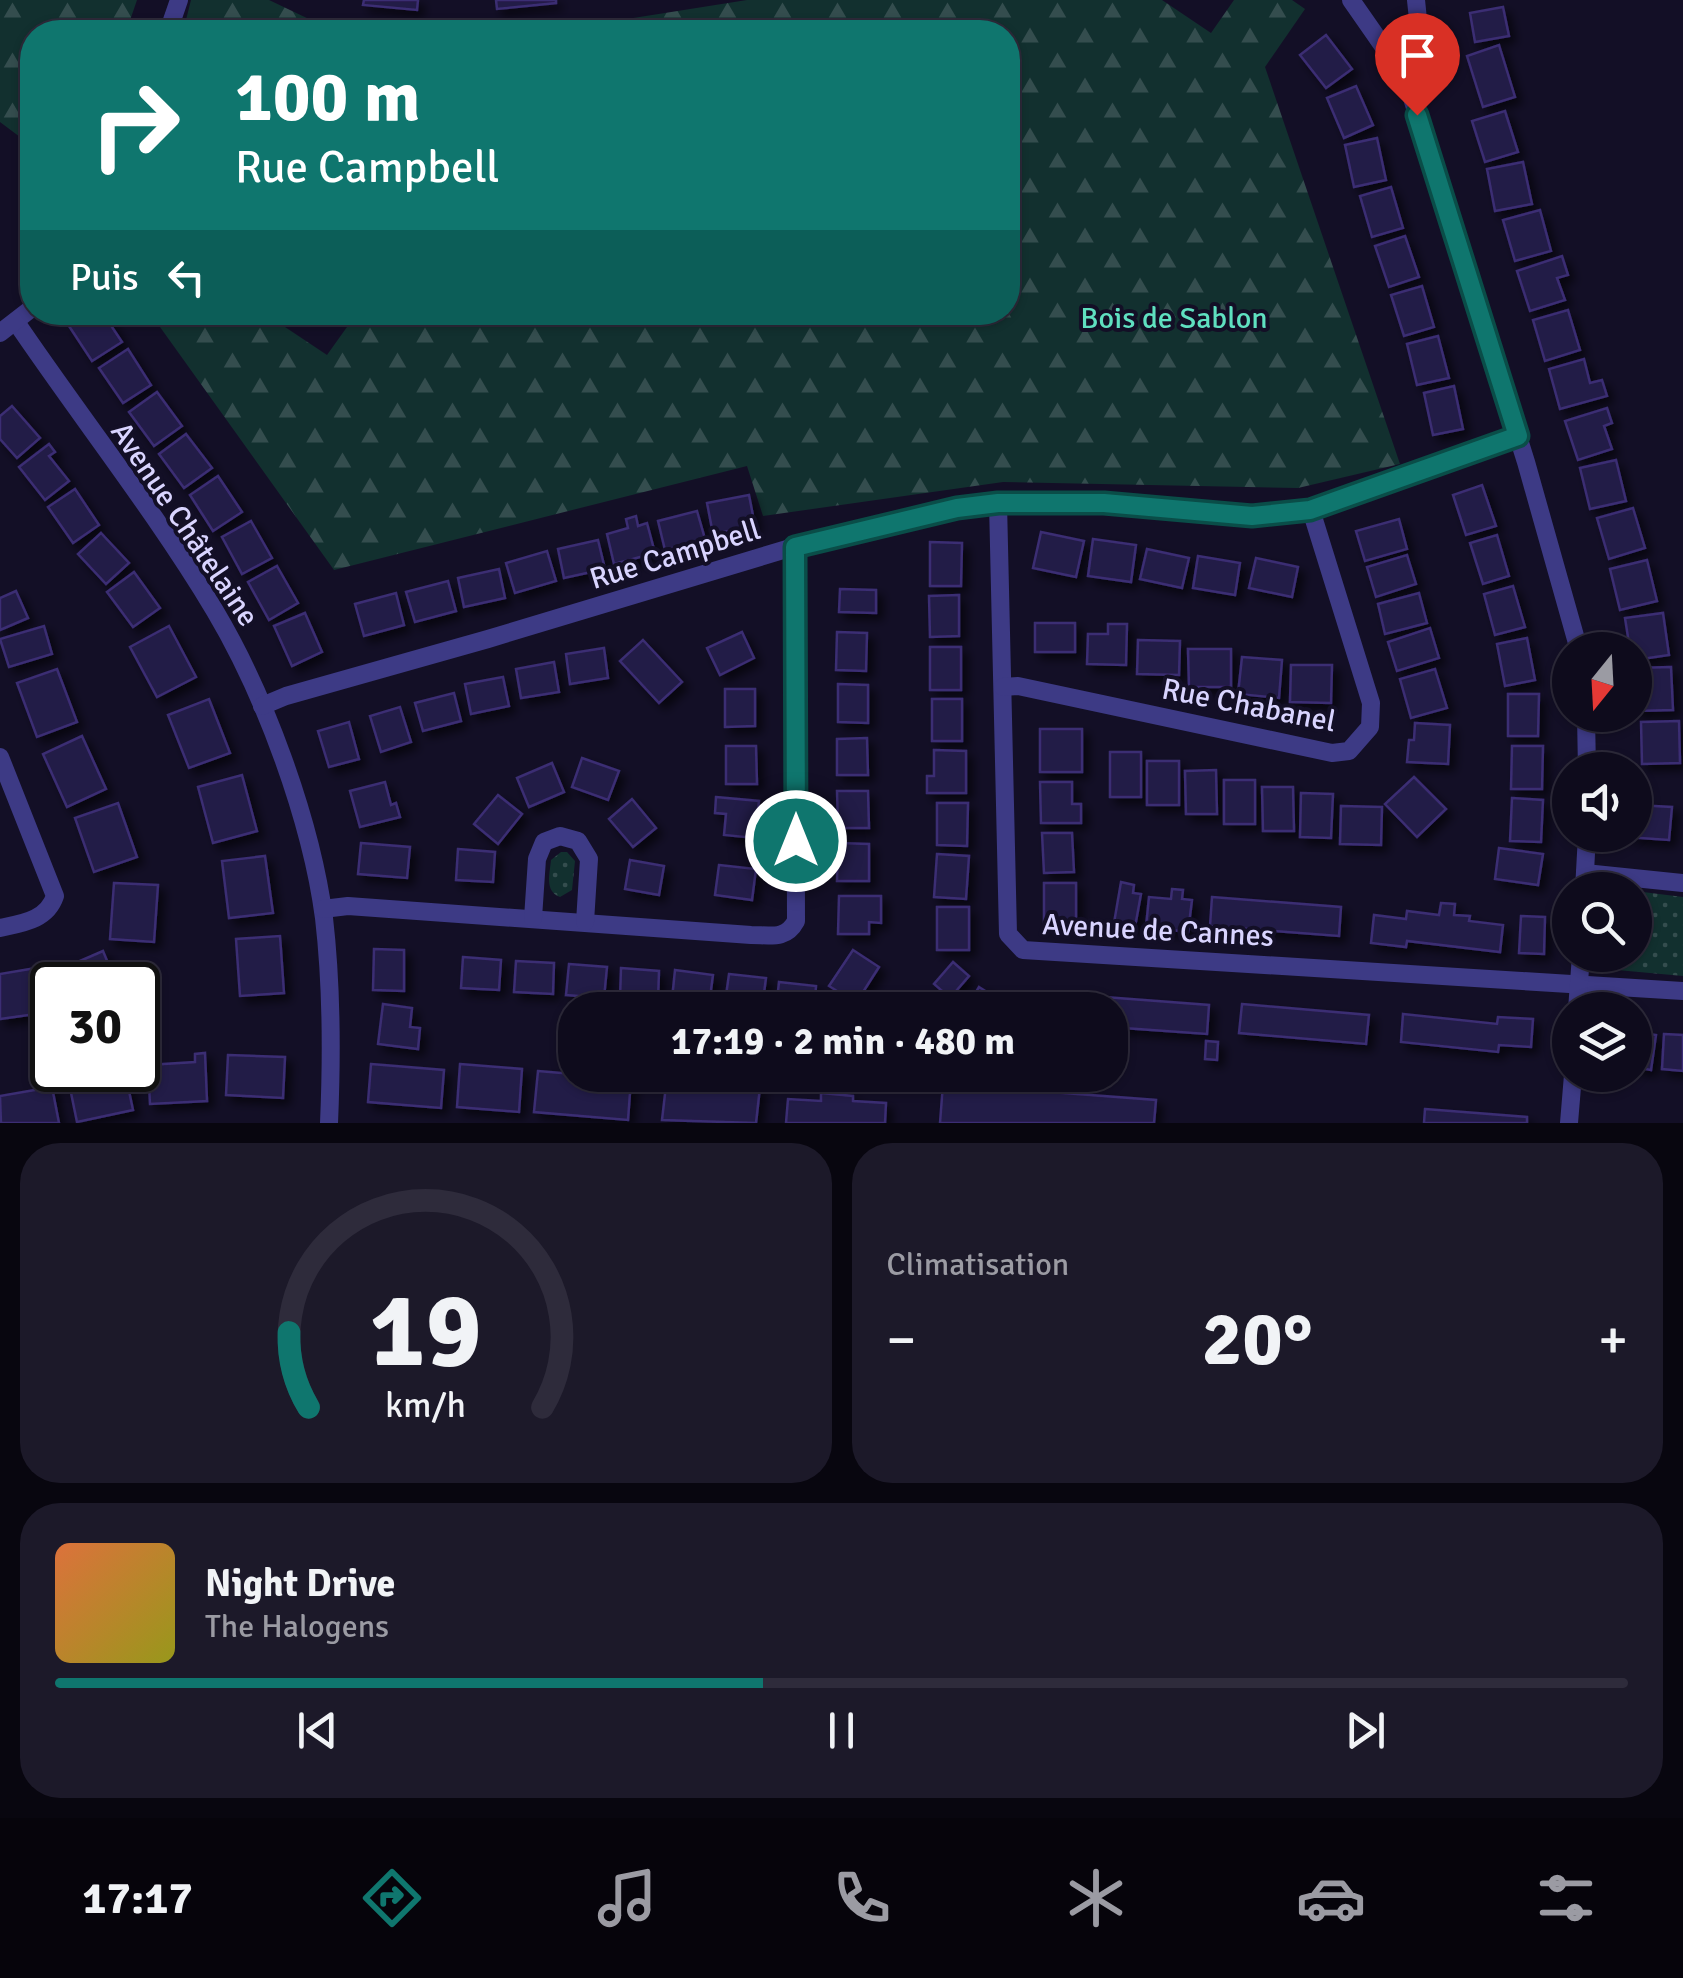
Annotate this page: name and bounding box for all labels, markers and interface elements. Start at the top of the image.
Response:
pin [1375,13,1460,116]
icon: arrive [1390,28,1445,83]
text: 100 m [235,54,420,140]
icon: right [70,60,200,190]
text: Rue Campbell [235,140,500,195]
icon: left [159,250,214,305]
text: Puis [70,254,139,301]
park label: Bois de Sablon [1080,300,1268,337]
street label: Avenue Châtelaine [103,415,267,634]
street label: Rue Campbell [585,511,765,598]
north arrow [1552,632,1652,732]
map controls [1552,632,1652,1092]
street label: Rue Chabanel [1159,671,1339,740]
button: sound [1552,752,1652,852]
position arrow [744,789,848,893]
button: search [1552,872,1652,972]
street label: Avenue de Cannes [1041,906,1275,955]
speed limit sign: 30 [30,962,160,1092]
button: layers [1552,992,1652,1092]
text: 17:19 · 2 min · 480 m [671,1018,1015,1065]
text: Climatisation [887,1245,1069,1284]
text: 19 [370,1267,482,1395]
text: 20° [1202,1293,1313,1386]
text: − [887,1306,916,1374]
text: + [1598,1306,1628,1374]
text: km/h [385,1383,466,1427]
text: Night Drive [205,1560,395,1607]
text: The Halogens [205,1607,389,1646]
icon: previous [290,1703,345,1758]
icon: pause [814,1703,869,1758]
icon: next [1338,1703,1393,1758]
icon: directions [357,1863,427,1933]
icon: music [592,1863,662,1933]
icon: phone [827,1863,897,1933]
icon: climate [1061,1863,1131,1933]
icon: car [1296,1863,1366,1933]
icon: filters [1531,1863,1601,1933]
text: 17:17 [82,1871,193,1926]

